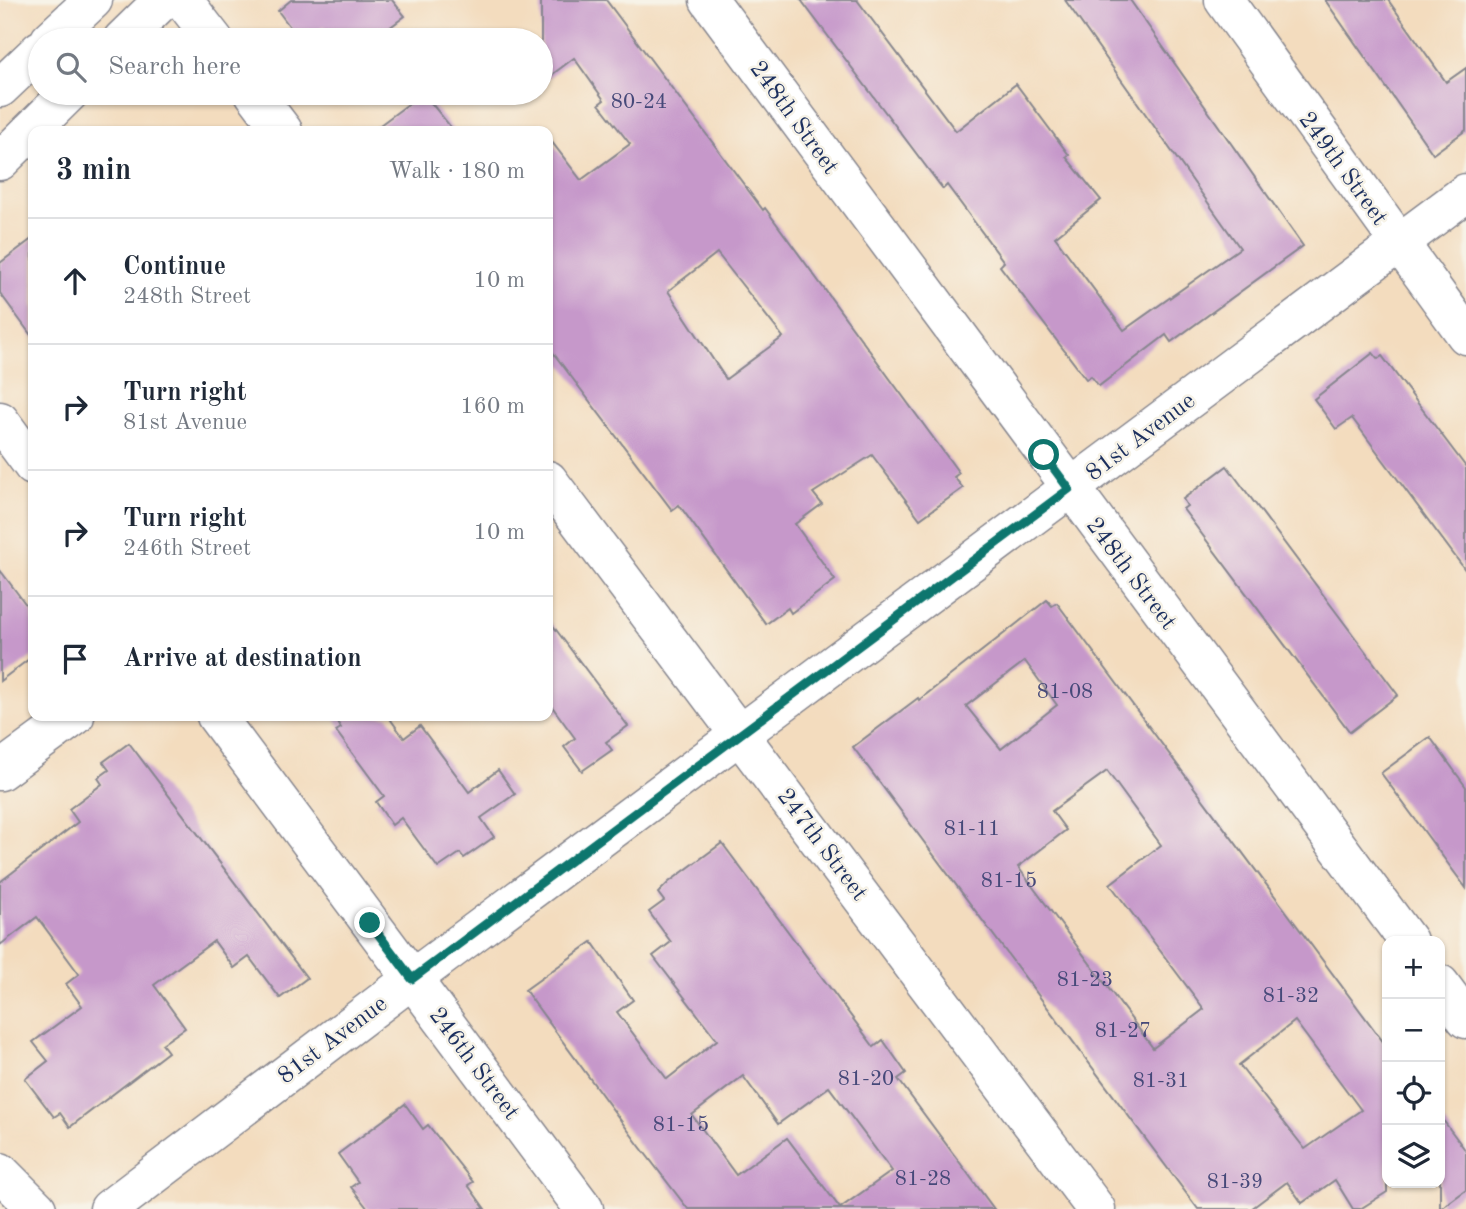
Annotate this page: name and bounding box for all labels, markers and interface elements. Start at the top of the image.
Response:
search box [28,28,553,105]
icon: search [52,48,90,86]
text: Search here [108,54,241,80]
street label: 248th Street [744,57,842,179]
house number: 80-24 [611,92,667,113]
street label: 249th Street [1293,108,1391,230]
text: 3 min [56,156,131,186]
text: Walk · 180 m [389,160,525,183]
text: Continue [123,254,226,280]
icon: ahead [56,262,94,300]
text: 10 m [474,269,525,292]
text: 248th Street [123,285,251,308]
text: Turn right [123,380,246,406]
icon: right [56,388,94,426]
street label: 81st Avenue [1082,389,1200,486]
text: 160 m [460,395,525,418]
text: 81st Avenue [123,411,247,434]
route start [1028,439,1059,470]
text: Turn right [123,506,246,532]
icon: right [56,514,94,552]
street label: 248th Street [1081,514,1180,635]
text: 10 m [474,521,525,544]
text: 246th Street [123,537,251,560]
icon: arrive [56,640,94,678]
text: Arrive at destination [123,646,362,672]
house number: 81-08 [1037,682,1093,703]
street label: 247th Street [772,785,871,906]
house number: 81-11 [944,819,1000,840]
house number: 81-15 [981,871,1037,892]
route end [354,907,385,938]
map controls [1382,936,1445,1188]
button: + [1382,936,1445,999]
house number: 81-23 [1057,970,1113,991]
house number: 81-32 [1263,986,1319,1007]
street label: 81st Avenue [274,992,392,1089]
button: − [1382,999,1445,1062]
street label: 246th Street [424,1004,523,1125]
house number: 81-27 [1095,1021,1151,1042]
button: locate [1382,1062,1445,1125]
house number: 81-20 [838,1069,894,1090]
house number: 81-31 [1133,1071,1189,1092]
house number: 81-15 [653,1115,709,1136]
button: layers [1382,1125,1445,1188]
house number: 81-28 [895,1169,951,1190]
house number: 81-39 [1207,1172,1263,1193]

